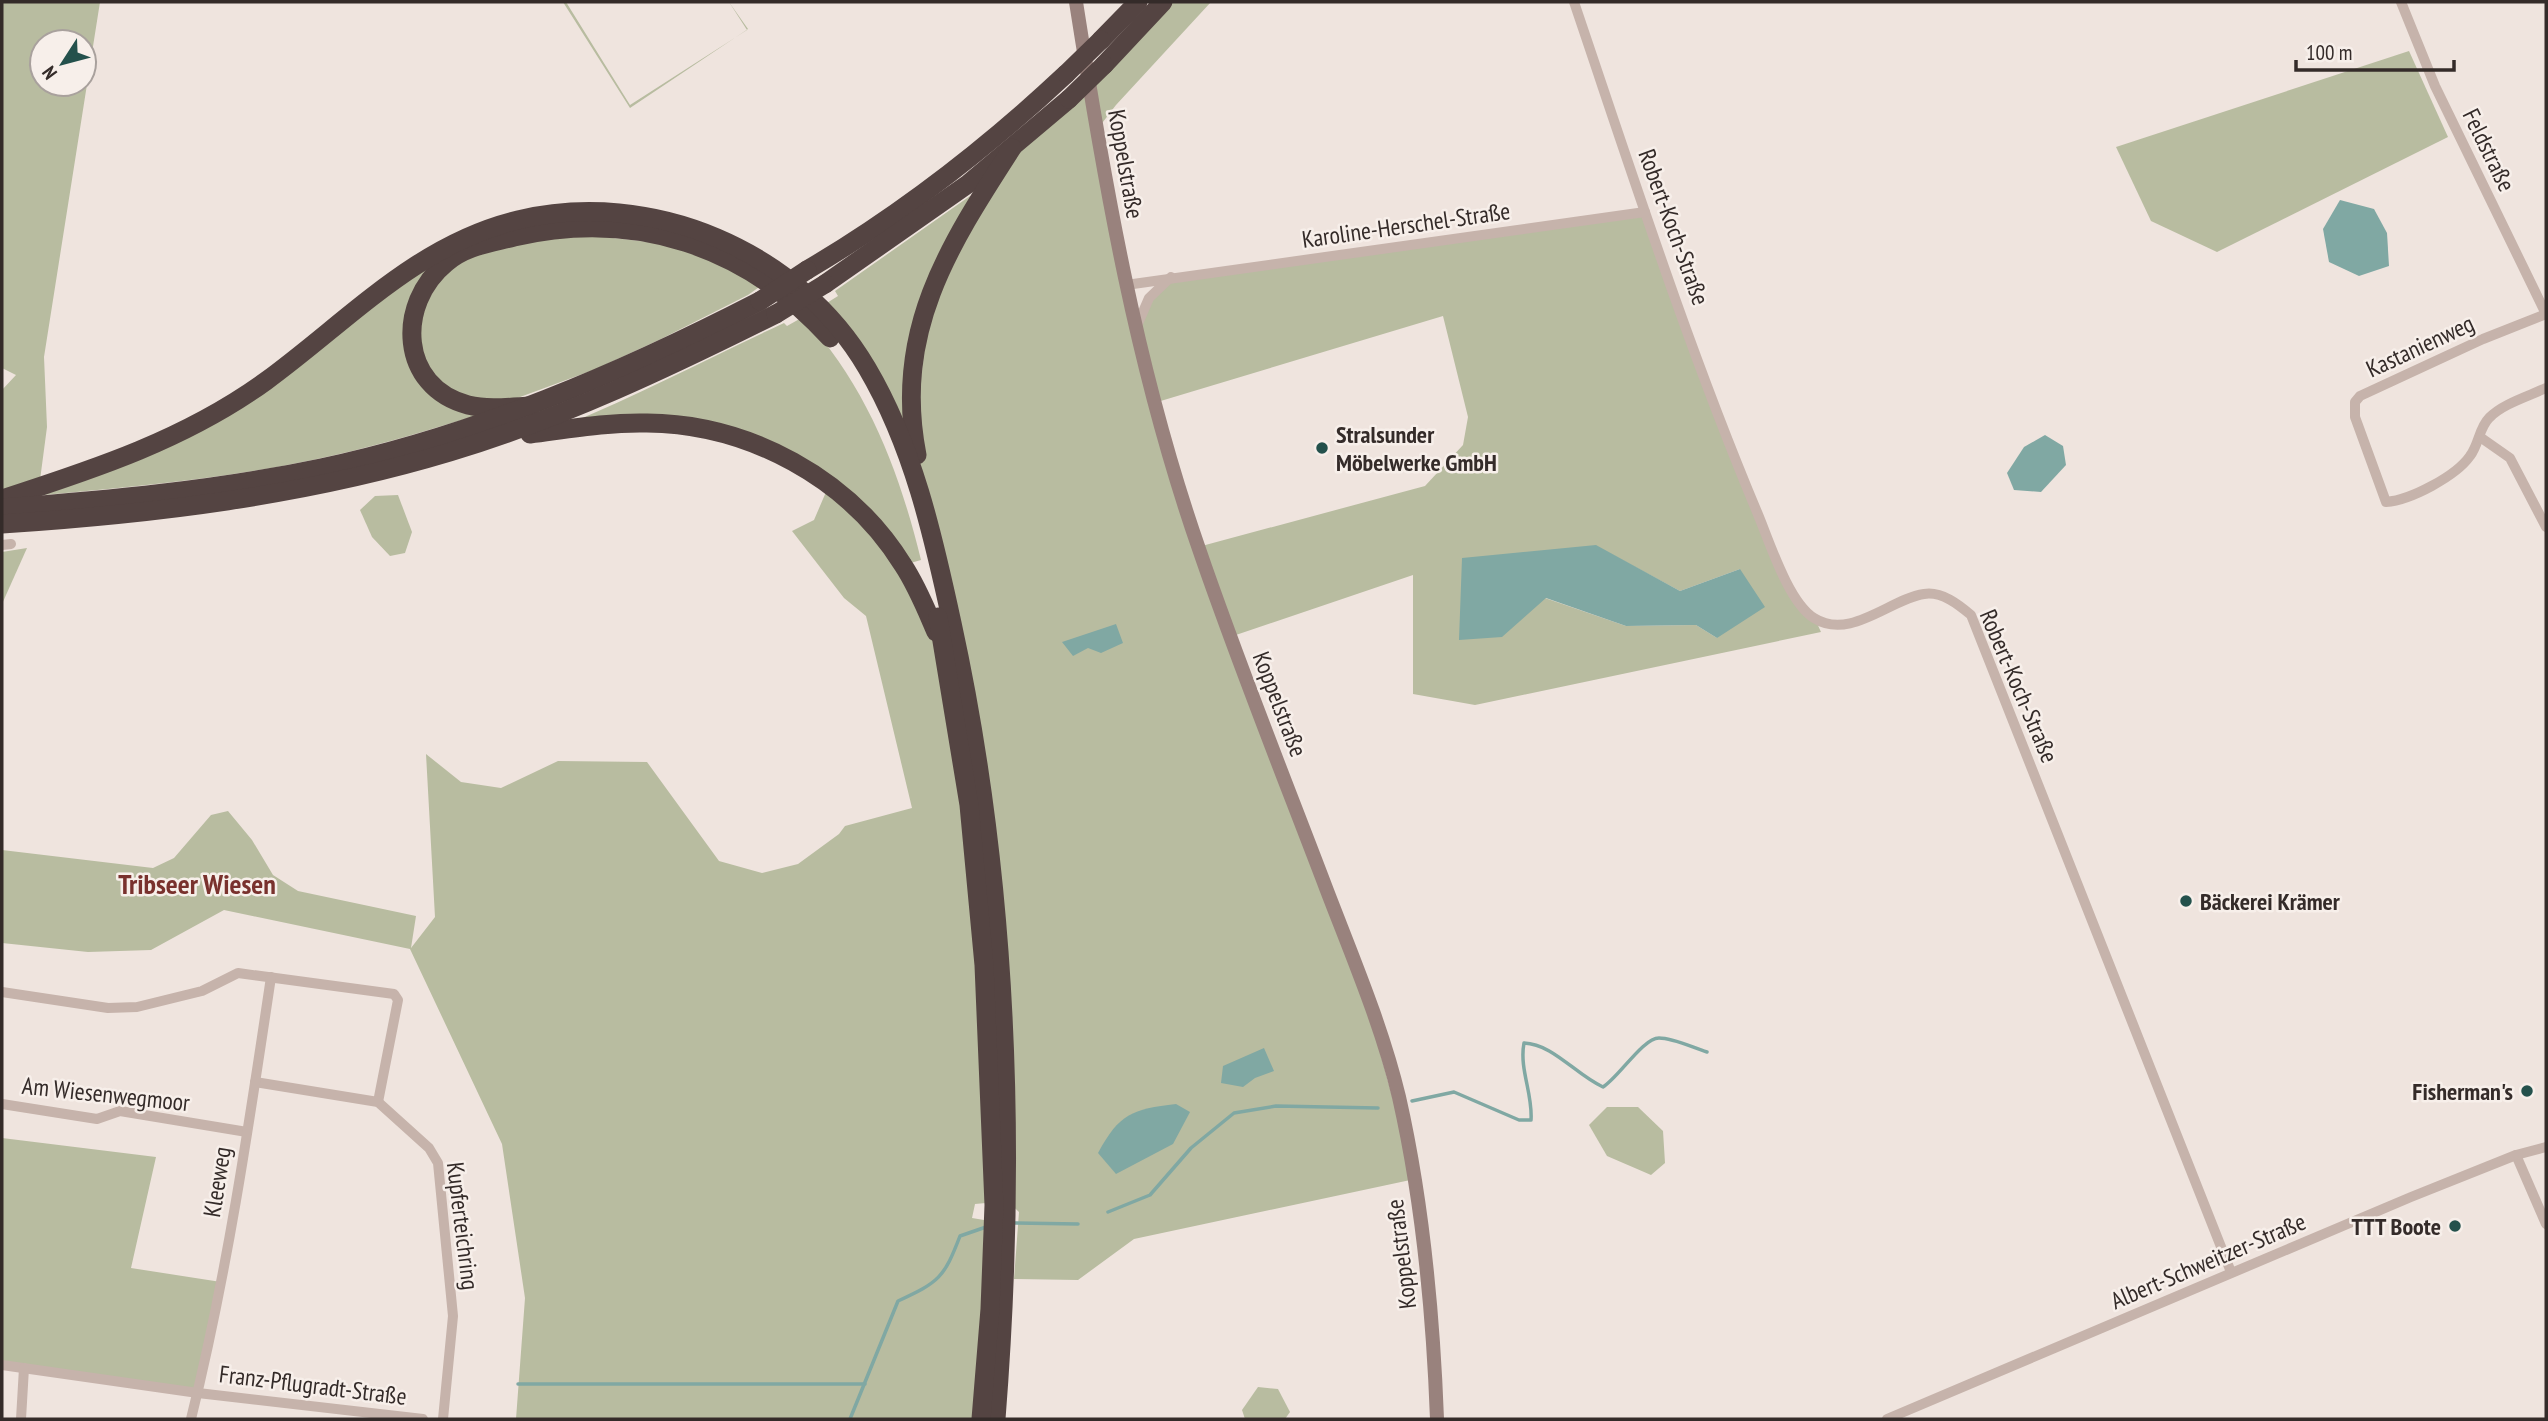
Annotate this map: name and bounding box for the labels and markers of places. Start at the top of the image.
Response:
place label: Stralsunder Möbelwerke GmbH [1336,419,1497,478]
marker: Stralsunder Möbelwerke GmbH [1314,440,1330,456]
place label: Bäckerei Krämer [2200,886,2341,917]
marker: Bäckerei Krämer [2178,893,2194,909]
place label: Fisherman's [2412,1076,2513,1107]
marker: Fisherman's [2519,1083,2535,1099]
place label: TTT Boote [2351,1211,2441,1242]
marker: TTT Boote [2447,1218,2463,1234]

